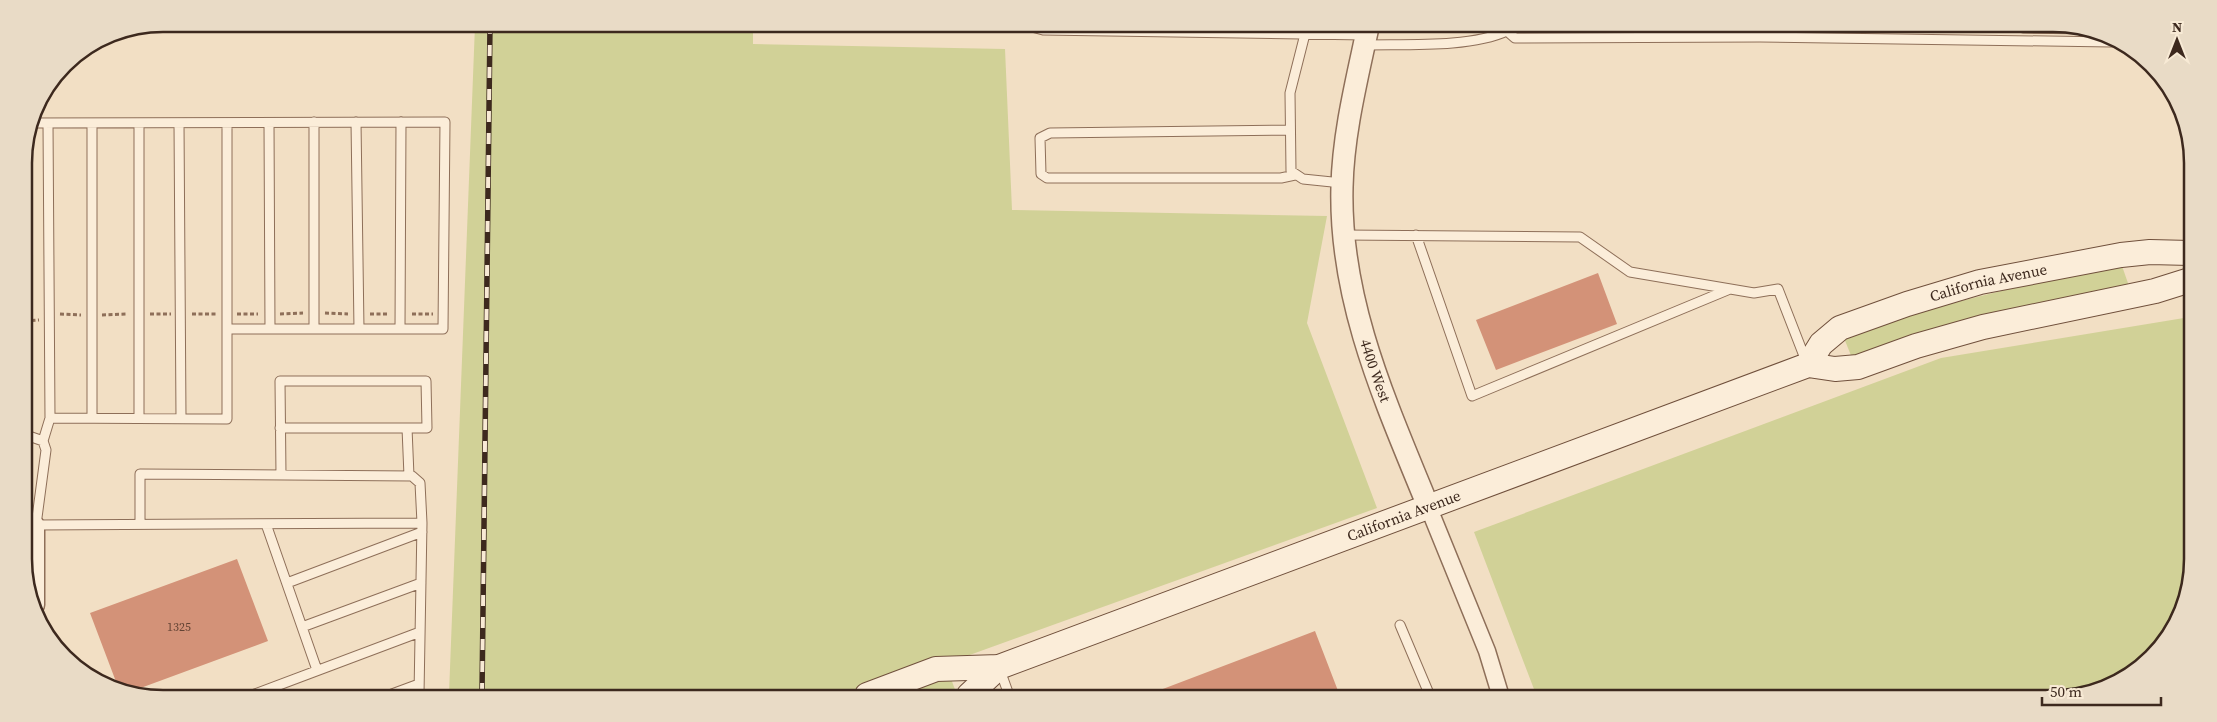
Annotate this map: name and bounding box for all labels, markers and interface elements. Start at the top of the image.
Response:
north arrow [2152,15,2202,65]
text: N [2172,17,2182,37]
street label: California Avenue [1927,258,2049,307]
street label: 4400 West [1355,336,1396,405]
street label: California Avenue [1344,484,1464,546]
house number: 1325 [167,619,191,635]
scale bar [2042,674,2161,706]
text: 50 m [2050,681,2082,702]

